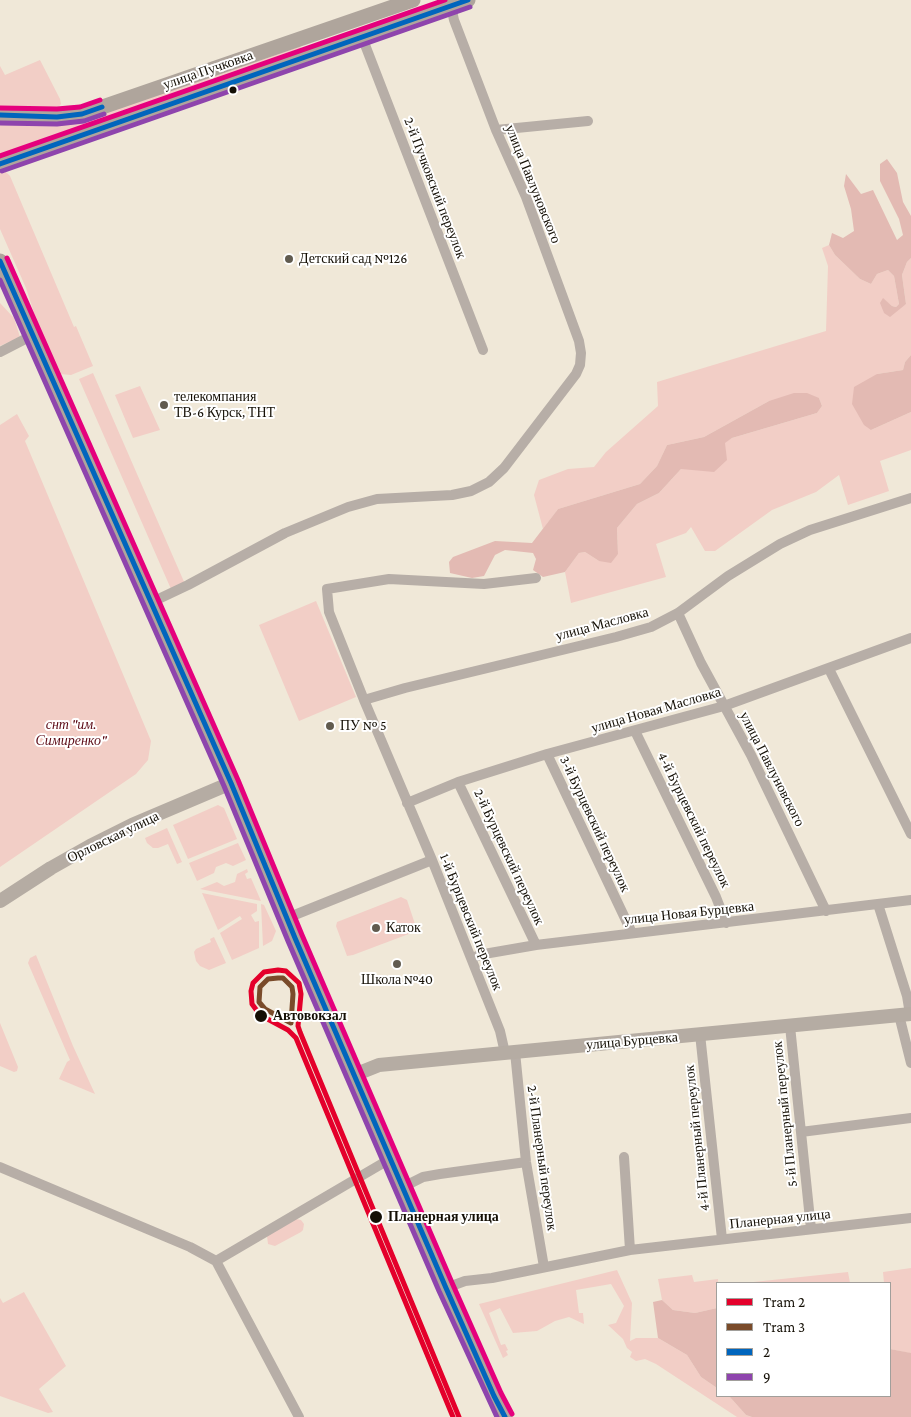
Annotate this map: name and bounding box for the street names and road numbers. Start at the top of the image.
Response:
street label: улица Пучковка [161,47,255,93]
street label: 2-й Пучковский переулок [400,115,470,261]
street label: улица Павлуновского [501,122,565,246]
street label: улица Масловка [554,604,650,644]
street label: улица Новая Масловка [589,683,723,737]
street label: улица Павлуновского [736,709,808,829]
street label: 4-й Бурцевский переулок [654,750,734,890]
street label: 3-й Бурцевский переулок [556,753,634,895]
street label: 2-й Бурцевский переулок [470,786,548,928]
street label: Орловская улица [64,808,162,866]
street label: 1-й Бурцевский переулок [436,851,506,993]
street label: улица Новая Бурцевка [623,898,755,928]
street label: улица Бурцевка [585,1029,679,1053]
street label: 5-й Планерный переулок [769,1040,801,1188]
street label: 4-й Планерный переулок [681,1064,713,1212]
street label: 2-й Планерный переулок [523,1084,561,1232]
street label: Планерная улица [729,1205,831,1233]

